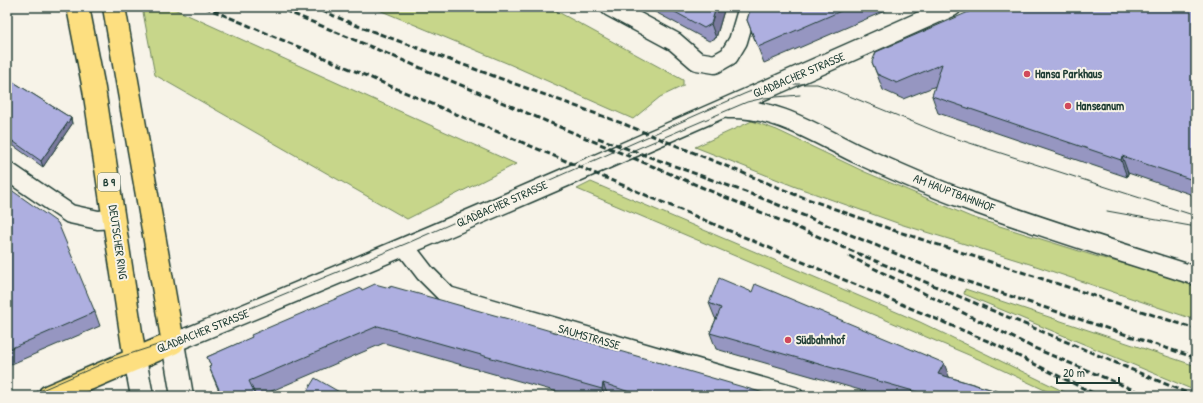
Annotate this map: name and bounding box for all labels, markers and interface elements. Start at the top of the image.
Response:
street label: GLADBACHER STRASSE [750,47,848,102]
place label: Hansa Parkhaus [1035,65,1102,82]
marker: Hansa Parkhaus [1022,69,1032,79]
place label: Hanseanum [1076,97,1124,114]
marker: Hanseanum [1063,101,1073,111]
street label: AM HAUPTBAHNHOF [911,169,998,216]
road number: B 9 [98,173,120,191]
street label: GLADBACHER STRASSE [453,176,551,231]
street label: DEUTSCHER RING [105,204,132,280]
street label: GLADBACHER STRASSE [154,304,252,357]
street label: SAUMSTRASSE [556,320,623,354]
place label: Südbahnhof [796,331,846,348]
marker: Südbahnhof [783,335,793,345]
scale bar [1057,359,1119,385]
text: 20 m [1063,364,1085,381]

